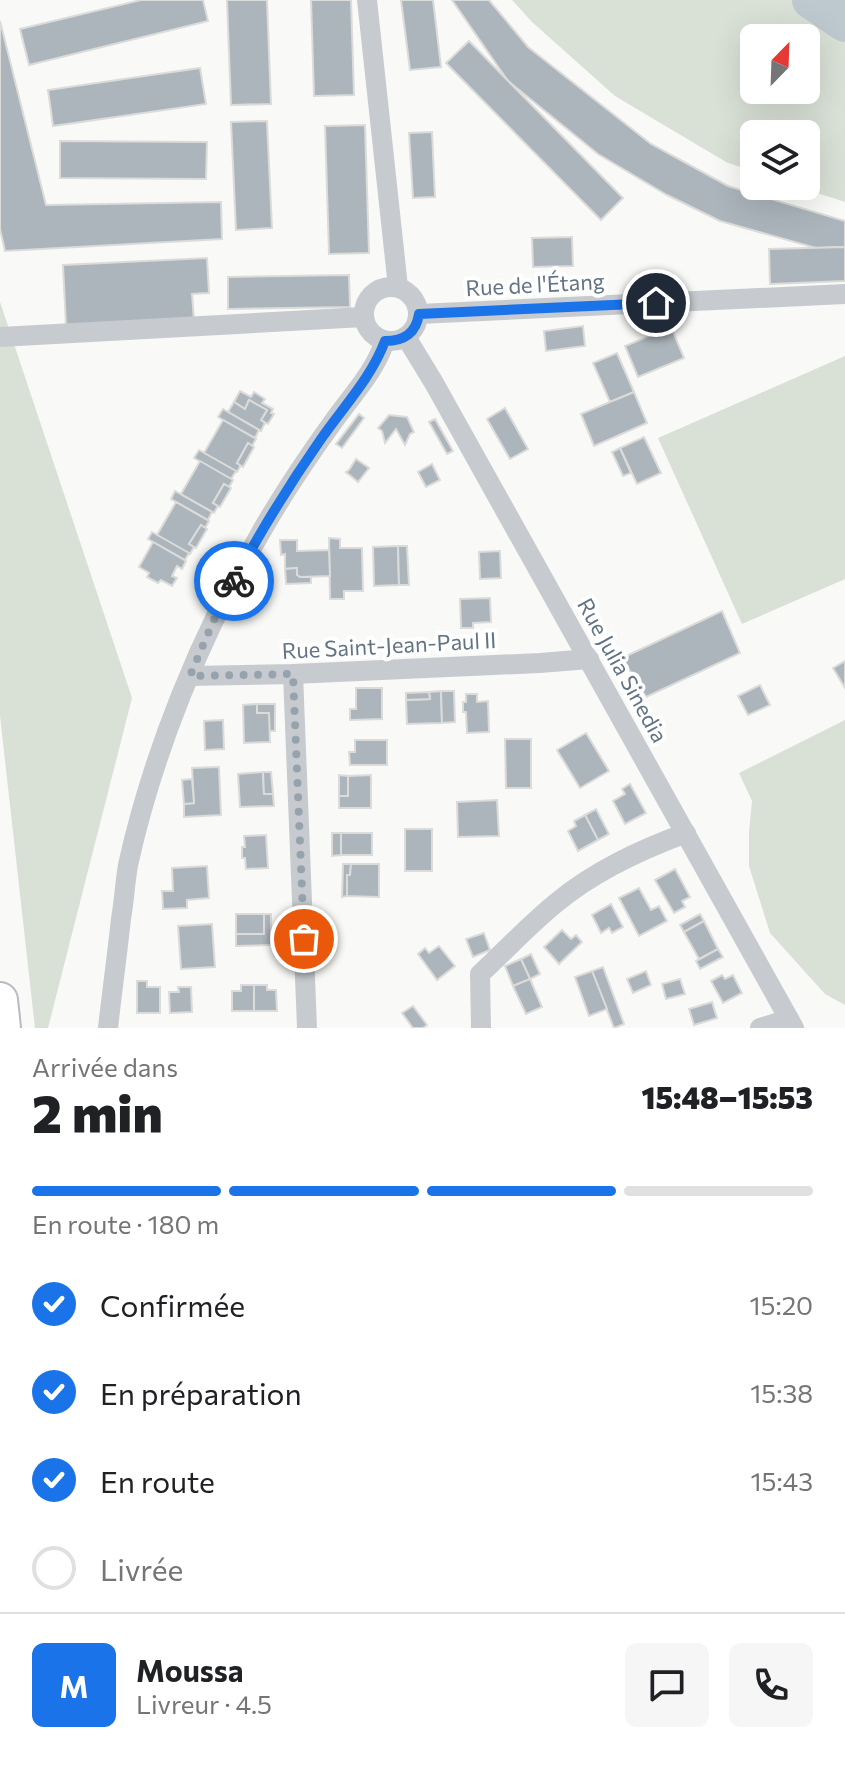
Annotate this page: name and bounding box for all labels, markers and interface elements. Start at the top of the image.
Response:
north arrow [740,24,820,104]
map controls [740,24,820,200]
button: layers [740,120,820,200]
street label: Rue de l'Étang [465,267,605,301]
pin [622,269,690,337]
icon: home [634,281,678,325]
courier [194,541,274,621]
icon: bike [212,559,256,603]
street label: Rue Julia Sinedia [572,593,674,747]
street label: Rue Saint-Jean-Paul II [281,626,497,664]
pin [270,905,338,973]
icon: bag [282,917,326,961]
text: Arrivée dans [32,1051,178,1082]
text: 15:48–15:53 [641,1078,813,1115]
text: 2 min [32,1080,163,1144]
text: En route · 180 m [32,1208,219,1239]
icon: check [32,1282,76,1326]
text: Confirmée [100,1286,245,1323]
text: 15:20 [750,1289,813,1320]
icon: check [32,1370,76,1414]
text: En préparation [100,1374,302,1411]
text: 15:38 [750,1377,813,1408]
icon: check [32,1458,76,1502]
text: En route [100,1462,215,1499]
text: 15:43 [750,1465,813,1496]
text: Livrée [100,1550,183,1587]
button: chat [625,1643,709,1727]
button: phone [729,1643,813,1727]
text: Moussa [136,1651,243,1688]
text: M [60,1667,88,1704]
text: Livreur · 4.5 [136,1688,272,1719]

